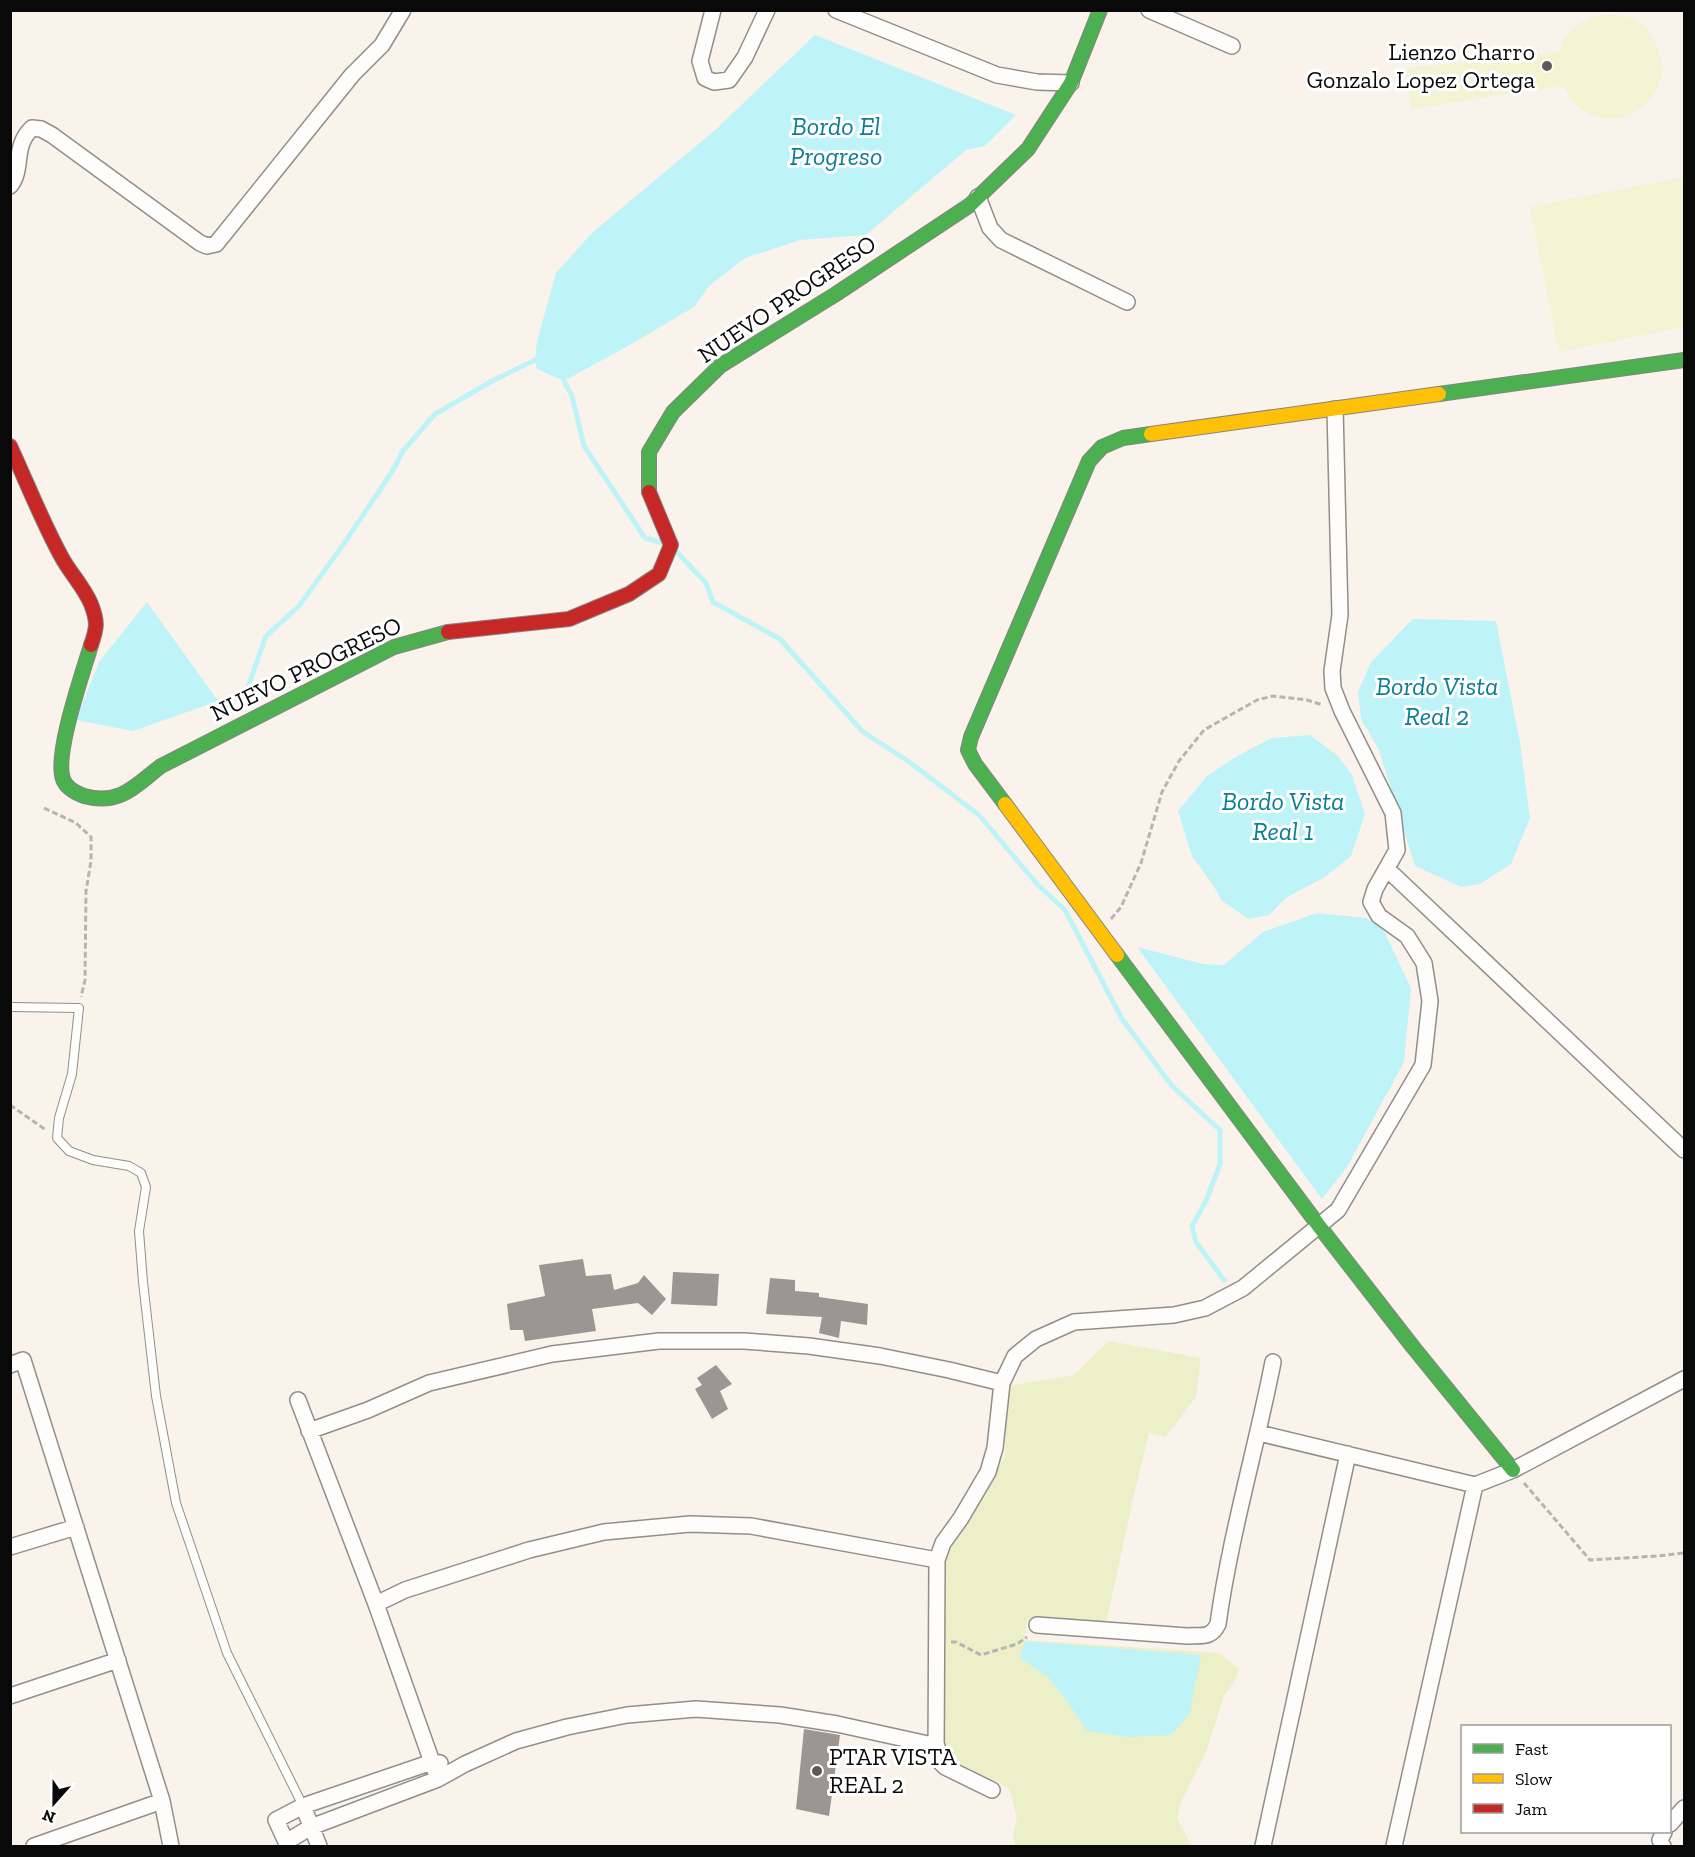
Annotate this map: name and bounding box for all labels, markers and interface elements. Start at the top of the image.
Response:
place label: Lienzo Charro Gonzalo Lopez Ortega [1307,37,1535,94]
marker: Lienzo Charro Gonzalo Lopez Ortega [1540,59,1554,73]
water label: Bordo El Progreso [790,110,882,172]
street label: NUEVO PROGRESO [692,228,881,369]
street label: NUEVO PROGRESO [206,610,406,727]
water label: Bordo Vista Real 2 [1376,670,1498,732]
water label: Bordo Vista Real 1 [1222,785,1344,847]
legend [1461,1725,1671,1833]
text: Fast [1515,1738,1548,1760]
place label: PTAR VISTA REAL 2 [829,1742,957,1799]
marker: PTAR VISTA REAL 2 [810,1764,824,1778]
text: Slow [1515,1768,1552,1790]
north arrow [24,1773,84,1833]
text: Jam [1515,1798,1547,1820]
text: N [40,1805,58,1828]

